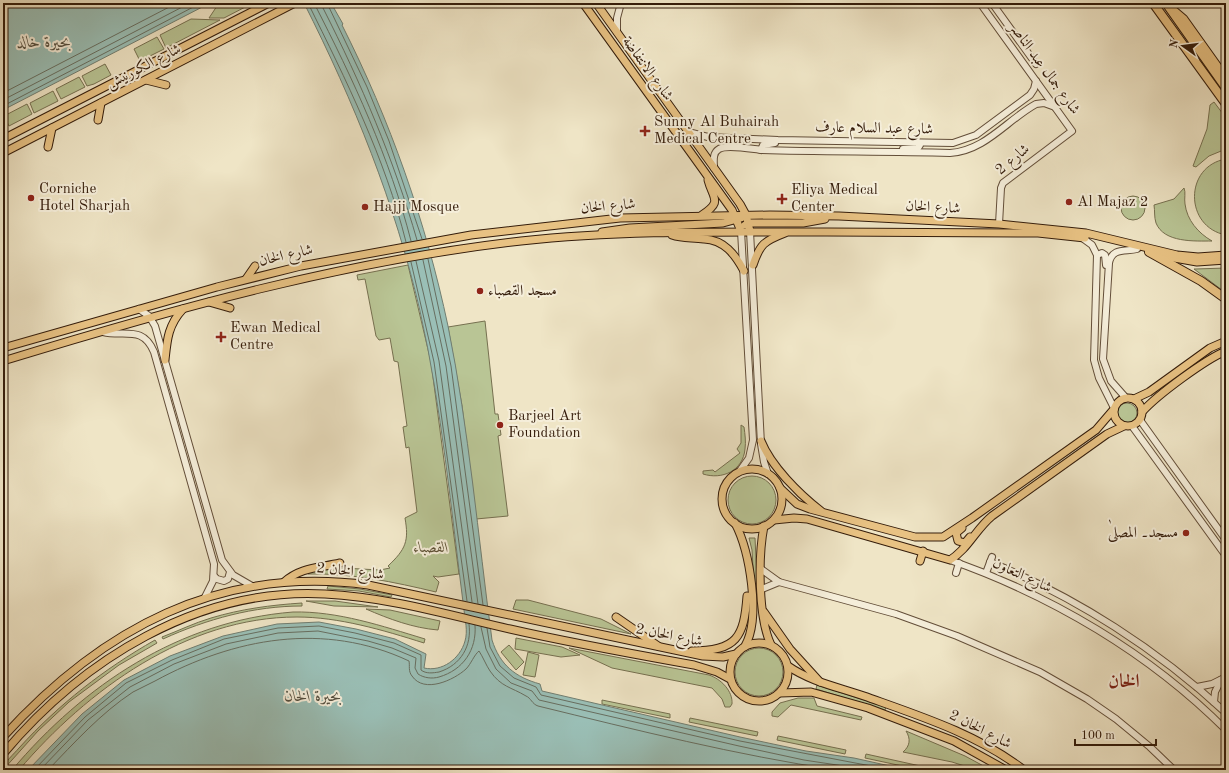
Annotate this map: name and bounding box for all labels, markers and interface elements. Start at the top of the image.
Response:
street label: شارع جمال عبد الناصر [1001,19,1082,120]
north arrow [1163,26,1203,66]
street label: شارع الانتفاضة [616,34,675,106]
water label: بحيرة خالد [17,35,71,52]
text: N [1168,38,1181,49]
street label: شارع الكورنيش [103,40,185,96]
place label: Sunny Al Buhairah Medical Centre [654,115,779,147]
street label: شارع عبد السلام عارف [815,120,933,142]
marker: Sunny Al Buhairah Medical Centre [639,125,651,137]
street label: شارع 2 [993,142,1035,181]
place label: Corniche Hotel Sharjah [39,182,130,214]
place label: Eliya Medical Center [791,183,878,215]
marker: Corniche Hotel Sharjah [26,193,36,203]
marker: Eliya Medical Center [776,193,788,205]
place label: Al Majaz 2 [1077,195,1148,210]
street label: شارع الخان [580,197,636,221]
marker: Al Majaz 2 [1064,197,1074,207]
street label: شارع الخان [905,199,961,221]
place label: Hajji Mosque [373,200,459,215]
marker: Hajji Mosque [360,202,370,212]
street label: شارع الخان [258,243,315,273]
place label: مسجد القصباء [488,284,557,299]
marker: مسجد القصباء [475,286,485,296]
place label: Ewan Medical Centre [230,321,321,353]
marker: Ewan Medical Centre [215,331,227,343]
place label: Barjeel Art Foundation [508,409,582,441]
marker: Barjeel Art Foundation [495,420,505,430]
place label: مسجد۔ المصلیٰ [1108,519,1178,543]
marker: مسجد۔ المصلیٰ [1181,528,1191,538]
park label: القصباء [413,541,449,556]
street label: شارع التعاون [988,556,1054,600]
street label: شارع الخان 2 [315,561,385,587]
street label: شارع الخان 2 [633,622,704,654]
district label: الخان [1108,672,1140,692]
water label: بحيرة الخان [284,689,342,706]
street label: شارع الخان 2 [945,708,1014,756]
scale bar [1075,721,1156,747]
text: 100 m [1081,730,1115,742]

